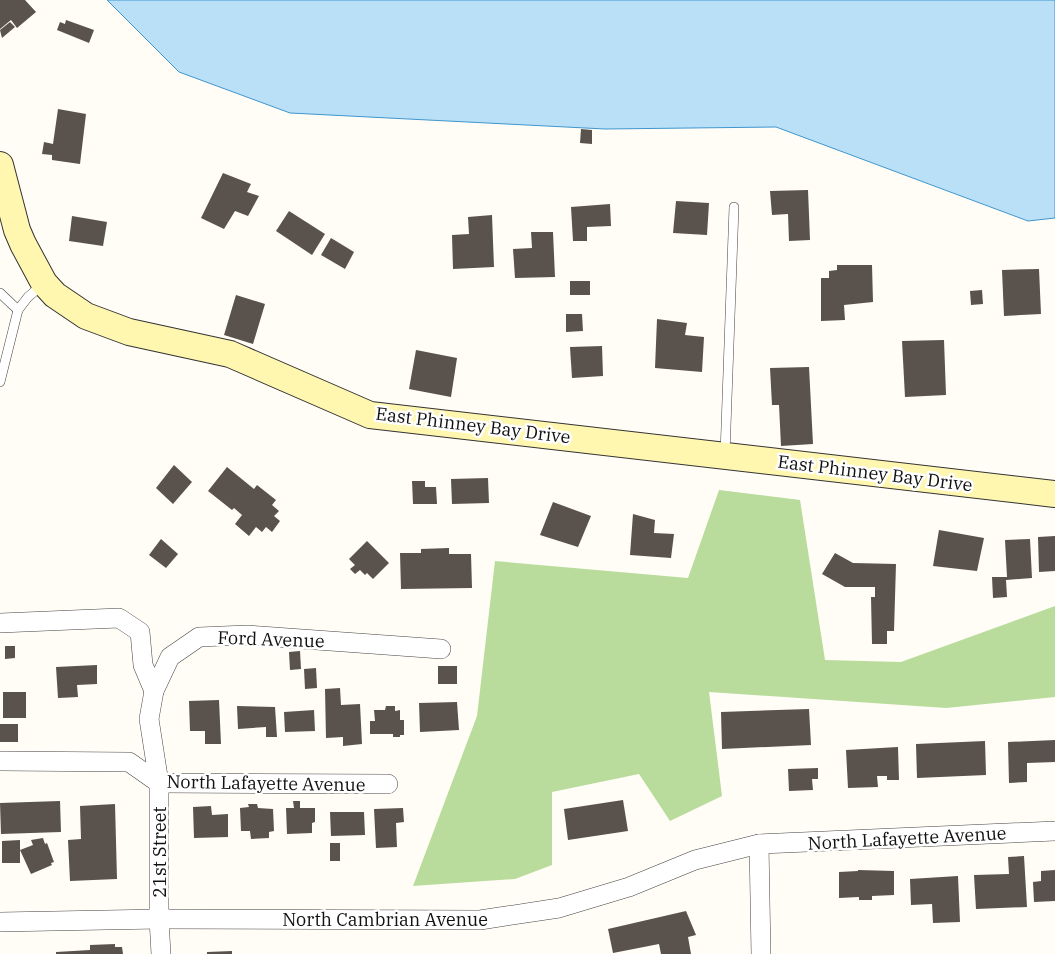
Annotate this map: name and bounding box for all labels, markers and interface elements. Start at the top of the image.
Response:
street label: East Phinney Bay Drive [374,402,572,448]
street label: East Phinney Bay Drive [776,450,974,496]
street label: Ford Avenue [217,626,325,652]
street label: North Lafayette Avenue [166,770,366,796]
street label: 21st Street [148,806,171,898]
street label: North Lafayette Avenue [807,821,1007,855]
street label: North Cambrian Avenue [282,908,488,931]

